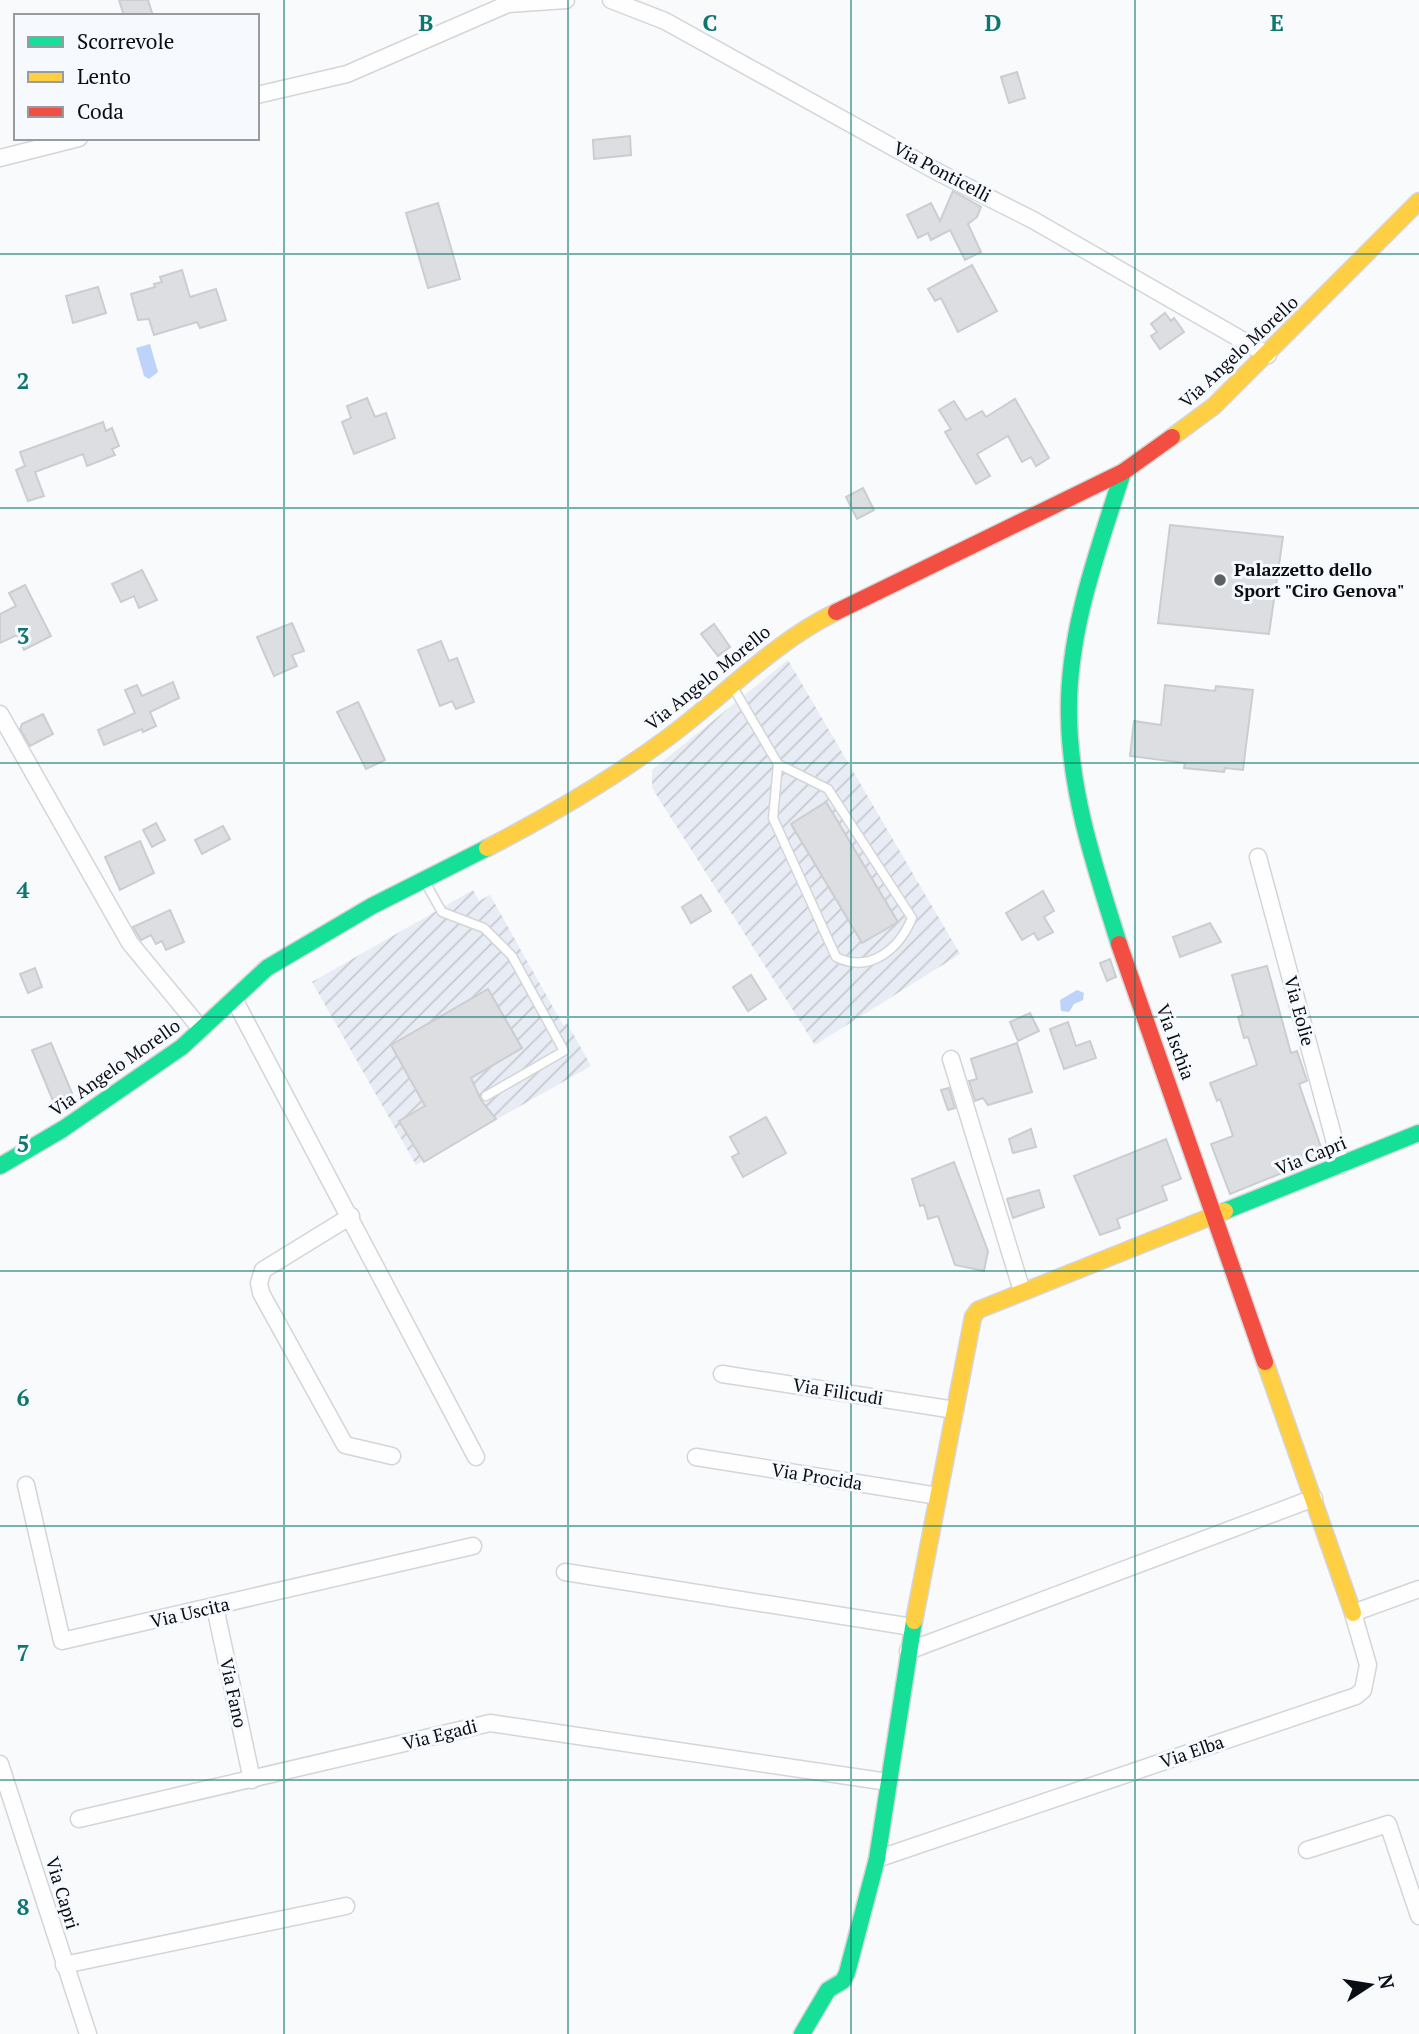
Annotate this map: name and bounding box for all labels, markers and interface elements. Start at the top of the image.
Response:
text: B [419,7,434,38]
text: C [703,7,718,38]
text: D [985,7,1002,38]
text: E [1270,7,1284,38]
legend [14,14,259,140]
text: Scorrevole [77,27,174,55]
text: Lento [77,62,131,90]
text: Coda [77,97,124,125]
street label: Via Ponticelli [889,135,996,207]
street label: Via Angelo Morello [1174,290,1303,413]
text: 2 [17,365,30,396]
place label: Palazzetto dello Sport "Ciro Genova" [1234,557,1405,602]
marker: Palazzetto dello Sport "Ciro Genova" [1212,572,1228,588]
street label: Via Angelo Morello [640,619,775,735]
text: 3 [17,620,30,651]
text: 4 [17,874,30,905]
street label: Via Eolie [1279,973,1321,1048]
street label: Via Ischia [1151,1001,1201,1083]
street label: Via Angelo Morello [44,1013,185,1121]
text: 5 [17,1128,30,1159]
street label: Via Capri [1272,1130,1350,1180]
street label: Via Filicudi [791,1372,885,1410]
text: 6 [17,1382,30,1413]
street label: Via Procida [770,1457,864,1495]
street label: Via Uscita [148,1591,232,1633]
text: 7 [17,1637,30,1668]
street label: Via Fano [215,1656,253,1730]
street label: Via Egadi [400,1713,479,1755]
street label: Via Elba [1157,1729,1227,1773]
street label: Via Capri [41,1854,85,1932]
text: 8 [17,1891,30,1922]
north arrow [1335,1950,1405,2020]
text: N [1373,1972,1401,1992]

